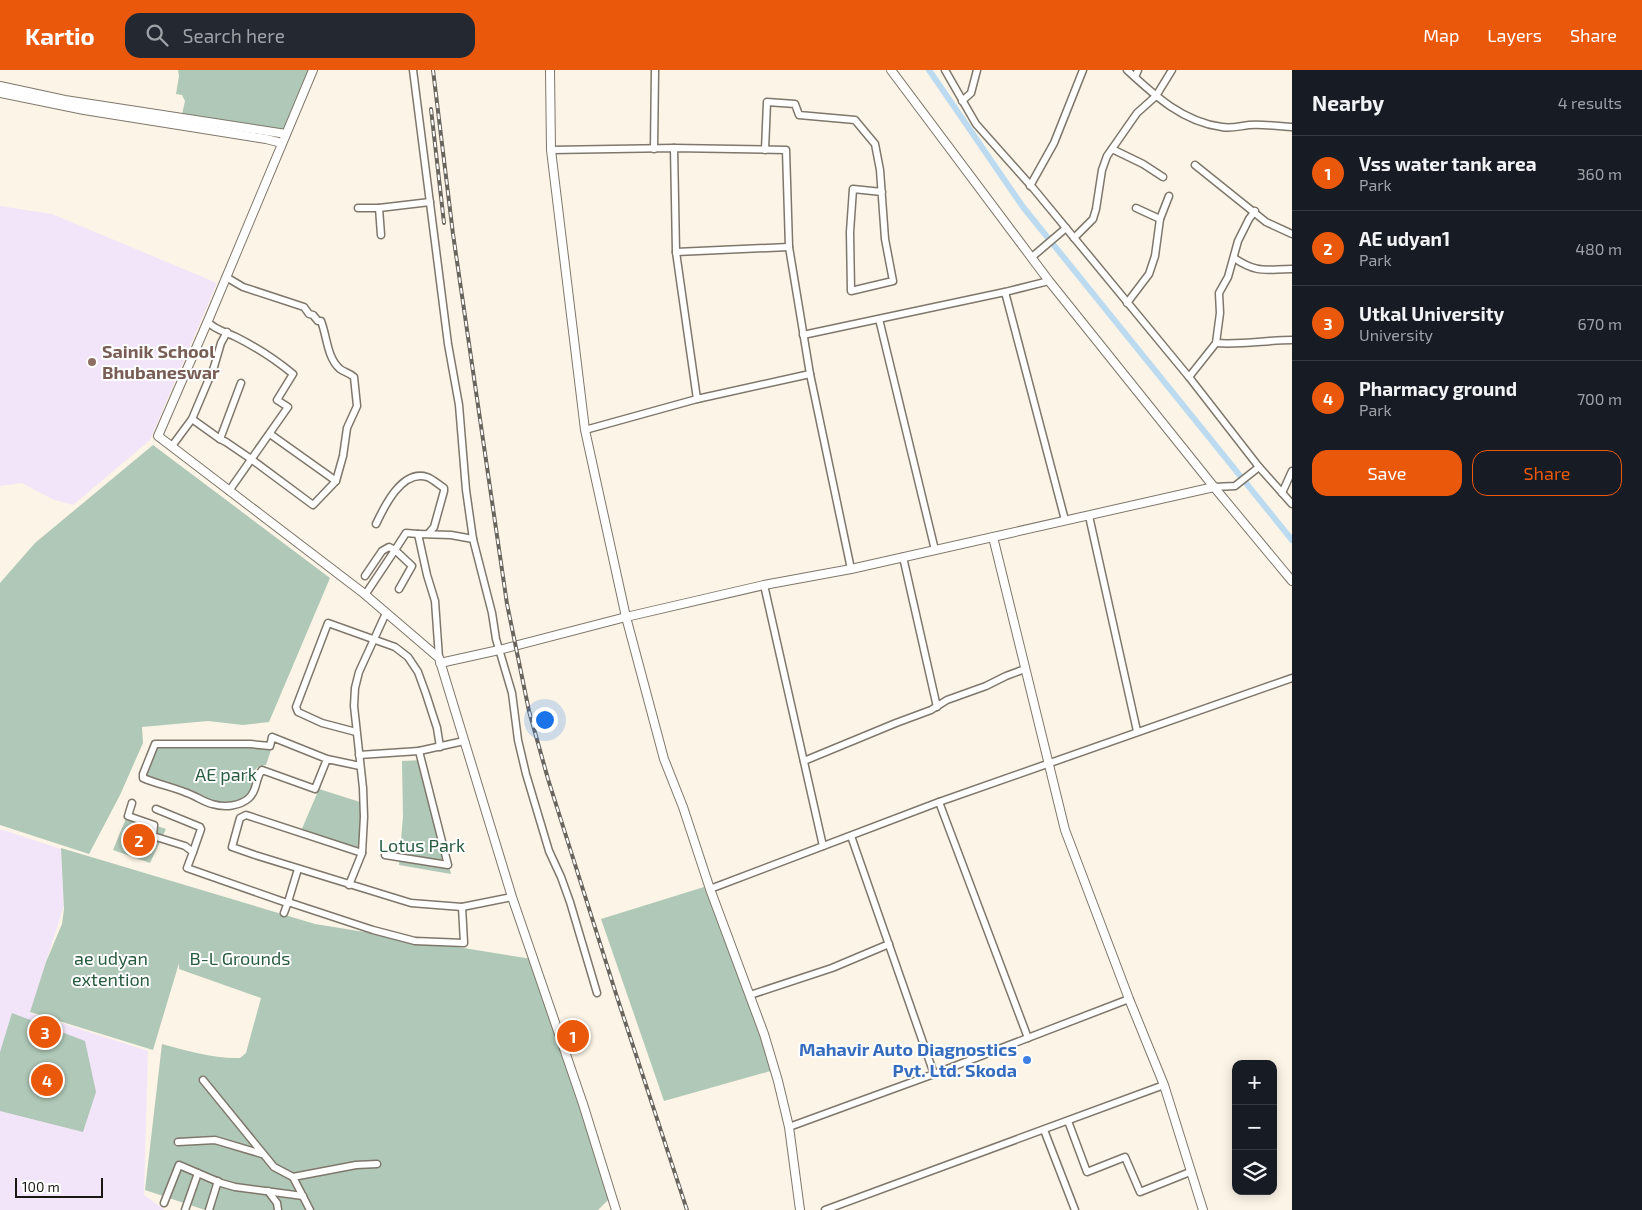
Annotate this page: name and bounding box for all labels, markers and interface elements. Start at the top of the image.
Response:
search box [125,13,475,58]
text: Kartio [25,21,95,50]
icon: search [143,21,171,49]
text: Search here [183,24,285,47]
text: Map [1423,24,1459,46]
text: Layers [1487,24,1542,46]
text: Share [1570,24,1617,46]
text: Nearby [1312,90,1384,115]
text: 4 results [1558,93,1622,112]
text: Vss water tank area [1359,152,1537,175]
text: 1 [1325,164,1331,183]
text: 360 m [1577,164,1622,183]
text: Park [1359,175,1392,194]
text: AE udyan1 [1359,227,1450,250]
text: 2 [1323,239,1333,258]
text: 480 m [1575,239,1622,258]
text: Park [1359,250,1392,269]
text: Utkal University [1359,302,1504,325]
text: 3 [1323,314,1333,333]
text: 670 m [1577,314,1622,333]
text: University [1359,325,1433,344]
place label: Sainik School Bhubaneswar [102,340,220,383]
marker: Sainik School Bhubaneswar [86,356,98,368]
text: Pharmacy ground [1359,377,1517,400]
text: 4 [1323,389,1333,408]
text: 700 m [1577,389,1622,408]
text: Park [1359,400,1392,419]
button: Save [1312,450,1462,496]
button: Share [1472,450,1622,496]
your location [532,707,558,733]
park label: AE park [195,763,257,785]
pin: 2 [123,821,155,859]
park label: Lotus Park [379,834,465,856]
park label: ae udyan extention [72,947,150,990]
park label: B-L Grounds [190,947,290,969]
pin: 3 [29,1013,61,1051]
pin: 1 [557,1017,589,1055]
place label: Mahavir Auto Diagnostics Pvt. Ltd. Skoda [799,1038,1017,1081]
marker: Mahavir Auto Diagnostics Pvt. Ltd. Skoda [1021,1054,1033,1066]
map controls [1232,1060,1277,1195]
button: + [1232,1060,1277,1105]
pin: 4 [31,1061,63,1099]
button: − [1232,1105,1277,1150]
button: layers [1232,1150,1277,1195]
scale bar [15,1175,102,1198]
text: 100 m [22,1178,60,1195]

